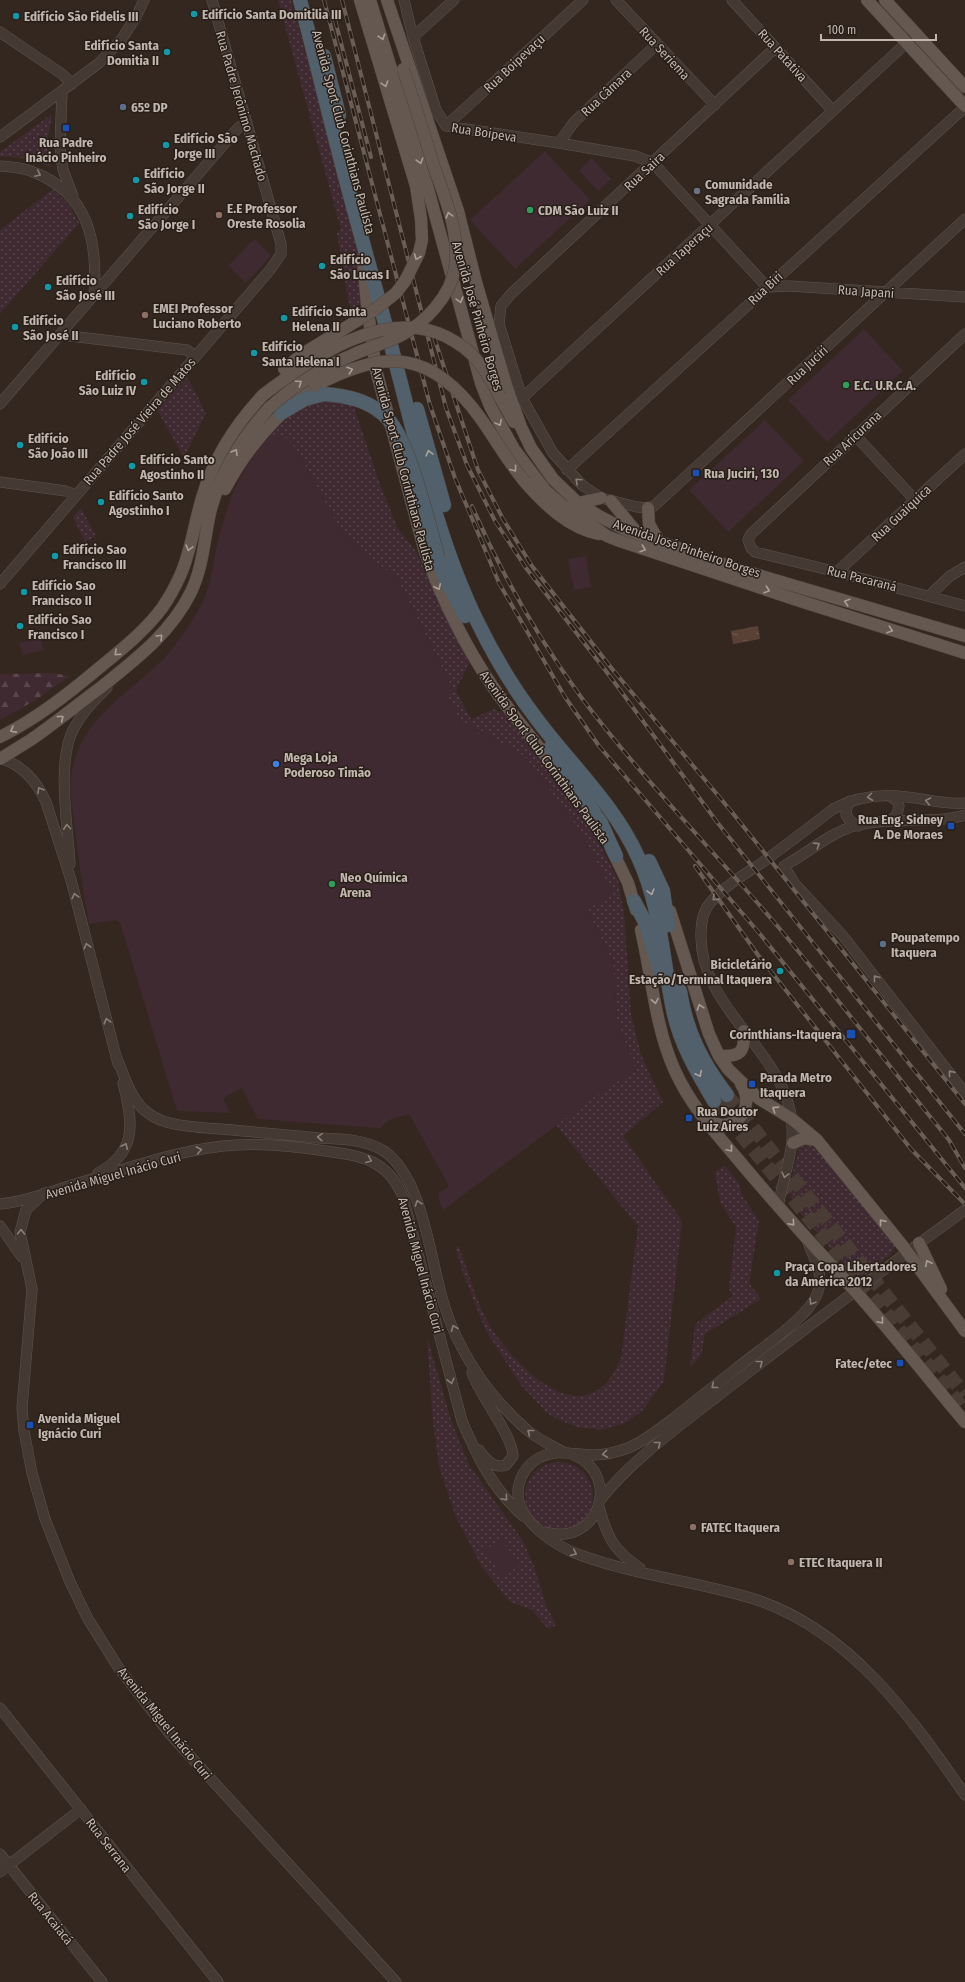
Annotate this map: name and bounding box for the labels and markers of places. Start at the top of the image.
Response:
place label: Edifício Santa Domitilia III [202,7,342,22]
place label: Edifício São Fidelis III [24,9,139,24]
marker: Edifício Santa Domitilia III [189,9,199,19]
marker: Edifício São Fidelis III [11,11,21,21]
place label: Edifício Santa Domitia II [85,38,160,68]
marker: Edifício Santa Domitia II [162,47,172,57]
place label: 65º DP [131,100,168,115]
marker: 65º DP [118,102,128,112]
marker: Rua Padre Inácio Pinheiro [61,123,71,133]
place label: Edifício São Jorge III [173,131,238,161]
place label: Rua Padre Inácio Pinheiro [26,135,106,165]
marker: Edifício São Jorge III [161,140,171,150]
place label: Edifício São Jorge II [144,166,205,196]
marker: Edifício São Jorge II [131,175,141,185]
place label: Comunidade Sagrada Família [705,177,790,207]
marker: Comunidade Sagrada Família [692,186,702,196]
place label: E.E Professor Oreste Rosolia [227,201,306,231]
place label: Edifício São Jorge I [138,202,195,232]
place label: CDM São Luiz II [538,203,618,218]
marker: CDM São Luiz II [525,205,535,215]
marker: E.E Professor Oreste Rosolia [214,210,224,220]
marker: Edifício São Jorge I [125,211,135,221]
place label: Edifício São Lucas I [330,252,389,282]
marker: Edifício São Lucas I [317,261,327,271]
place label: Edifício São José III [56,273,115,303]
marker: Edifício São José III [43,282,53,292]
place label: EMEI Professor Luciano Roberto [153,301,241,331]
place label: Edifício Santa Helena II [292,304,367,334]
marker: EMEI Professor Luciano Roberto [140,310,150,320]
place label: Edifício São José II [23,313,79,343]
marker: Edifício Santa Helena II [279,313,289,323]
marker: Edifício São José II [10,322,20,332]
place label: Edifício Santa Helena I [262,339,340,369]
marker: Edifício Santa Helena I [249,348,259,358]
place label: Edifício São Luiz IV [79,368,136,398]
marker: Edifício São Luiz IV [139,377,149,387]
place label: E.C. U.R.C.A. [854,378,916,393]
marker: E.C. U.R.C.A. [841,380,851,390]
place label: Edifício São João III [28,431,88,461]
marker: Edifício São João III [15,440,25,450]
place label: Edifício Santo Agostinho II [139,452,215,482]
marker: Edifício Santo Agostinho II [127,461,137,471]
place label: Rua Juciri, 130 [704,466,779,481]
marker: Rua Juciri, 130 [691,468,701,478]
place label: Edifício Santo Agostinho I [108,488,184,518]
marker: Edifício Santo Agostinho I [96,497,106,507]
place label: Edifício Sao Francisco III [63,542,127,572]
marker: Edifício Sao Francisco III [50,551,60,561]
place label: Edifício Sao Francisco II [32,578,96,608]
marker: Edifício Sao Francisco II [19,587,29,597]
place label: Edifício Sao Francisco I [28,612,92,642]
marker: Edifício Sao Francisco I [15,621,25,631]
place label: Mega Loja Poderoso Timão [284,750,371,780]
marker: Mega Loja Poderoso Timão [271,759,281,769]
place label: Rua Eng. Sidney A. De Moraes [858,812,944,842]
marker: Rua Eng. Sidney A. De Moraes [946,821,956,831]
place label: Neo Química Arena [339,870,408,900]
marker: Neo Química Arena [327,879,337,889]
place label: Poupatempo Itaquera [891,930,960,960]
marker: Poupatempo Itaquera [878,939,888,949]
place label: Bicicletário Estação/Terminal Itaquera [629,957,773,988]
marker: Bicicletário Estação/Terminal Itaquera [775,966,785,976]
place label: Corinthians-Itaquera [729,1027,843,1042]
marker: Corinthians-Itaquera [845,1028,857,1040]
place label: Parada Metro Itaquera [760,1070,832,1100]
marker: Parada Metro Itaquera [747,1079,757,1089]
place label: Rua Doutor Luiz Aires [697,1104,758,1134]
marker: Rua Doutor Luiz Aires [684,1113,694,1123]
place label: Praça Copa Libertadores da América 2012 [785,1259,917,1289]
marker: Praça Copa Libertadores da América 2012 [772,1268,782,1278]
place label: Fatec/etec [835,1356,892,1371]
marker: Fatec/etec [895,1358,905,1368]
place label: Avenida Miguel Ignácio Curi [37,1411,120,1441]
marker: Avenida Miguel Ignácio Curi [25,1420,35,1430]
place label: FATEC Itaquera [701,1520,781,1535]
marker: FATEC Itaquera [688,1522,698,1532]
place label: ETEC Itaquera II [799,1555,882,1570]
marker: ETEC Itaquera II [786,1557,796,1567]

